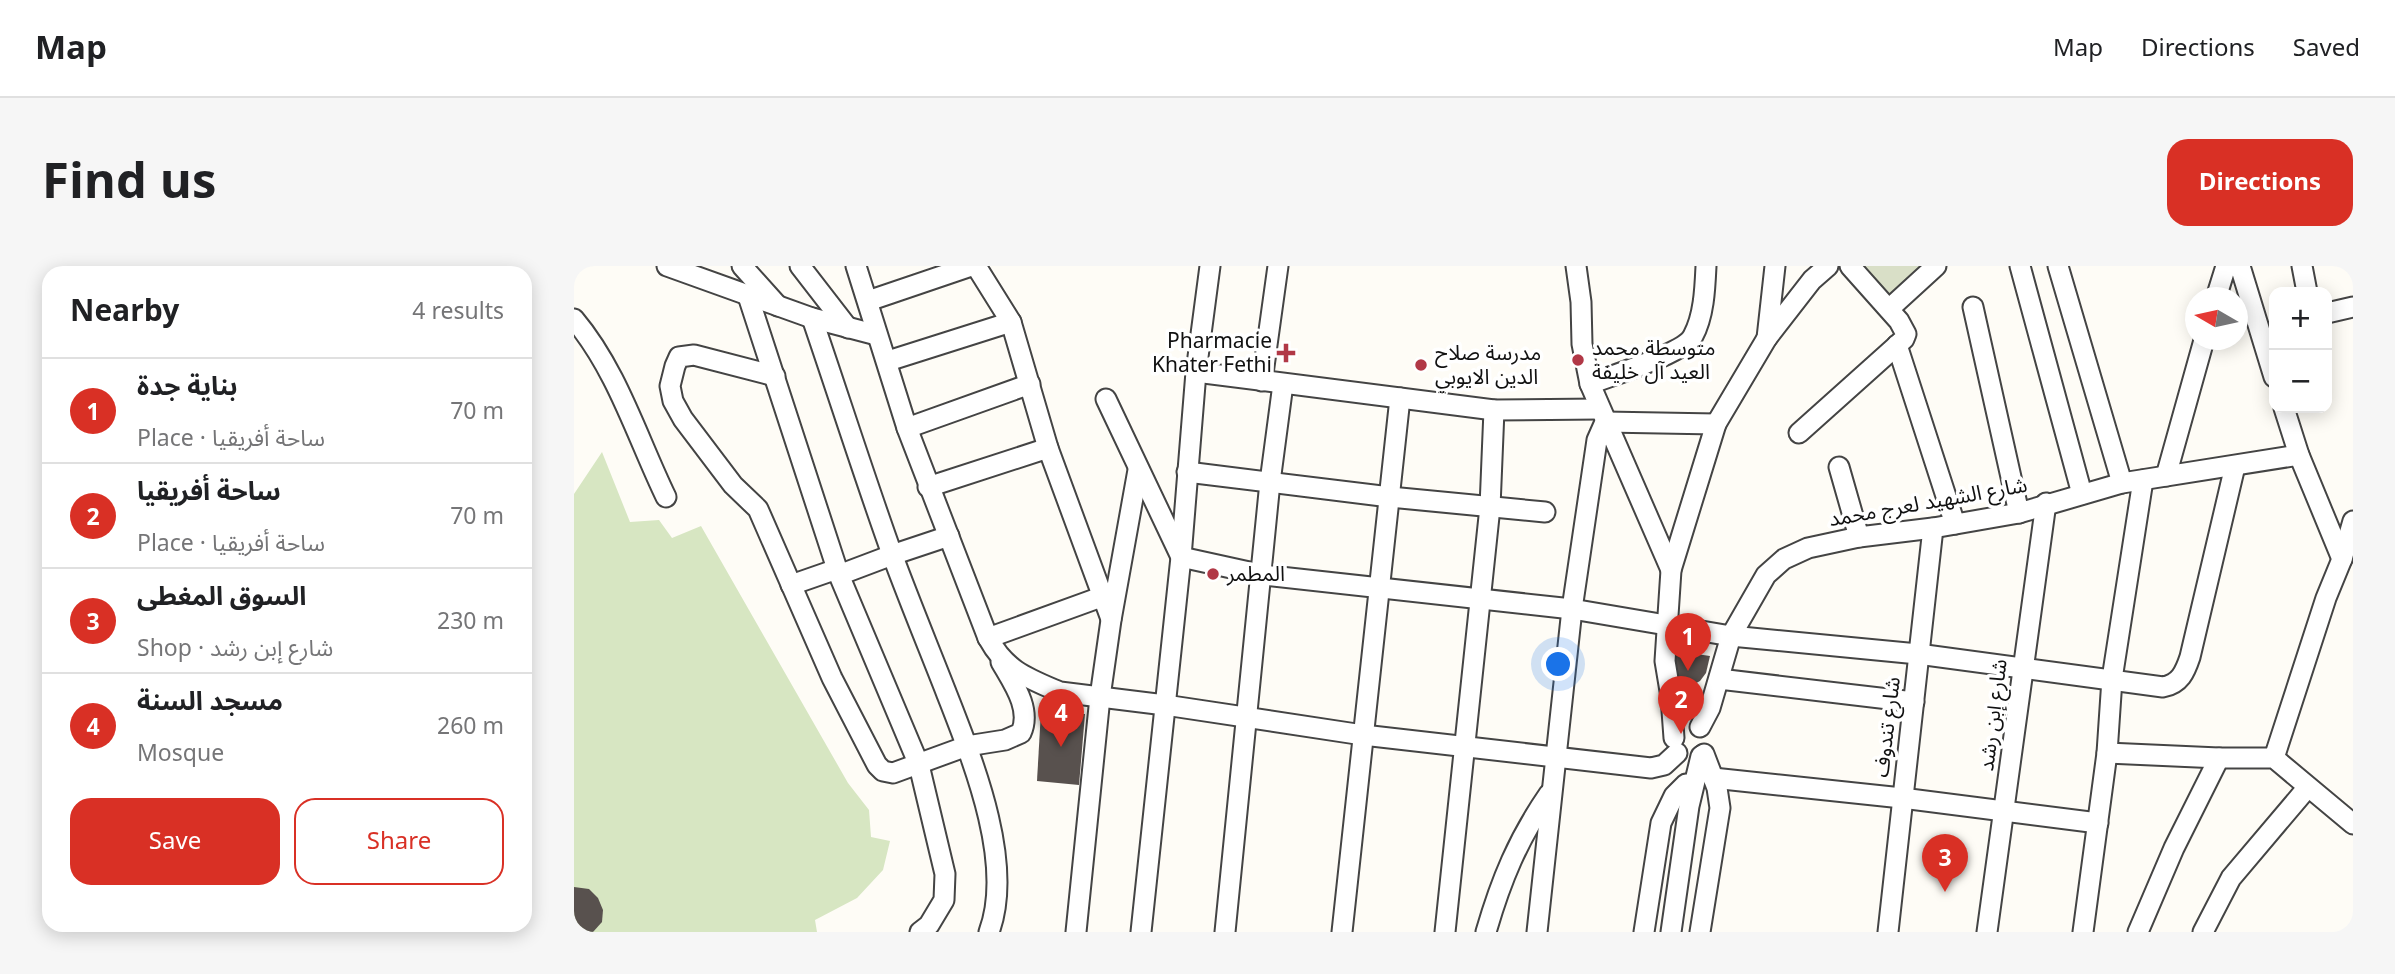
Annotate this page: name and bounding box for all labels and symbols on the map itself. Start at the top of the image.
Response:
north arrow [2185,287,2248,350]
place label: Pharmacie Khater Fethi [1152,319,1272,387]
place label: متوسطة محمد العيد آل خليفة [1592,326,1716,394]
place label: مدرسة صلاح الدين الايوبي [1435,331,1541,399]
marker: Pharmacie Khater Fethi [1278,345,1294,361]
marker: متوسطة محمد العيد آل خليفة [1570,352,1586,368]
marker: مدرسة صلاح الدين الايوبي [1413,357,1429,373]
street label: شارع الشهيد لعرج محمد [1825,463,2031,541]
place label: المطمر [1226,552,1285,596]
marker: المطمر [1205,566,1221,582]
pin: 1 [1665,613,1711,671]
your location [1541,647,1575,681]
street label: شارع إبن رشد [1964,656,2022,774]
street label: شارع تندوف [1859,674,1915,780]
pin: 2 [1658,676,1704,734]
pin: 4 [1038,689,1084,747]
pin: 3 [1922,834,1968,892]

